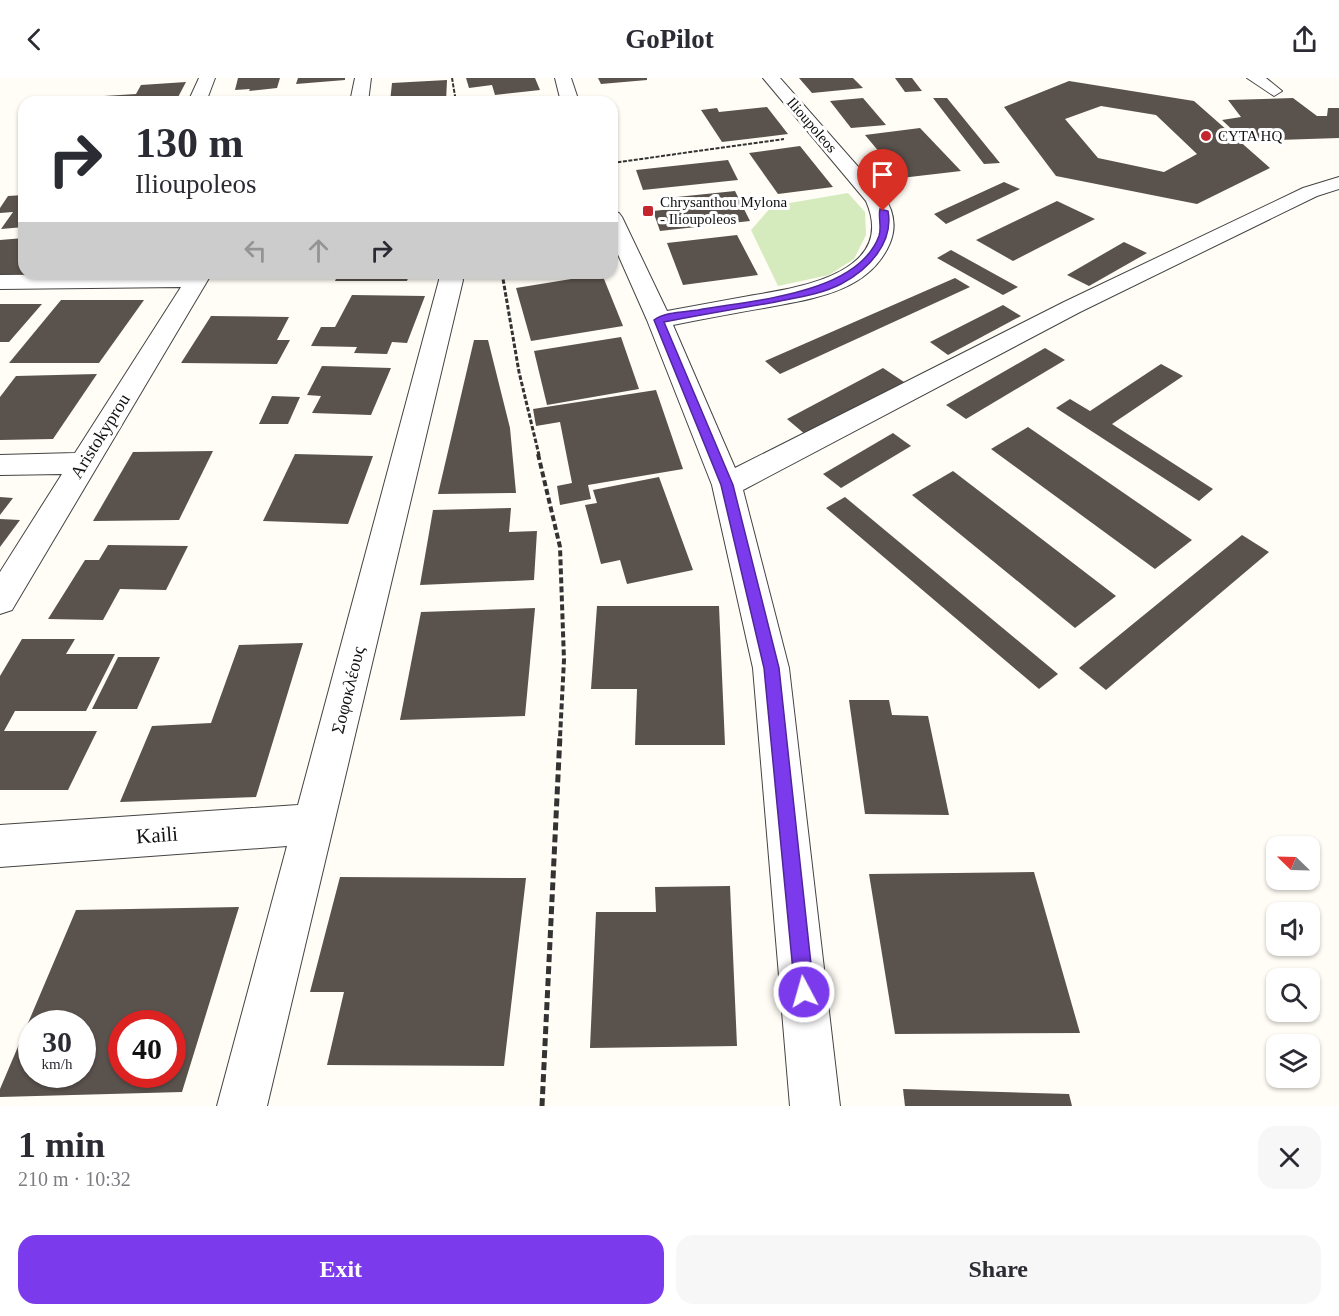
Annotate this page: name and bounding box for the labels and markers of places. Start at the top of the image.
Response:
place label: CYTA HQ [1218,128,1282,144]
marker: CYTA HQ [1199,129,1213,143]
pin [857,149,908,211]
place label: Chrysanthou Mylona - Ilioupoleos [660,194,787,227]
marker: Chrysanthou Mylona - Ilioupoleos [641,204,655,218]

